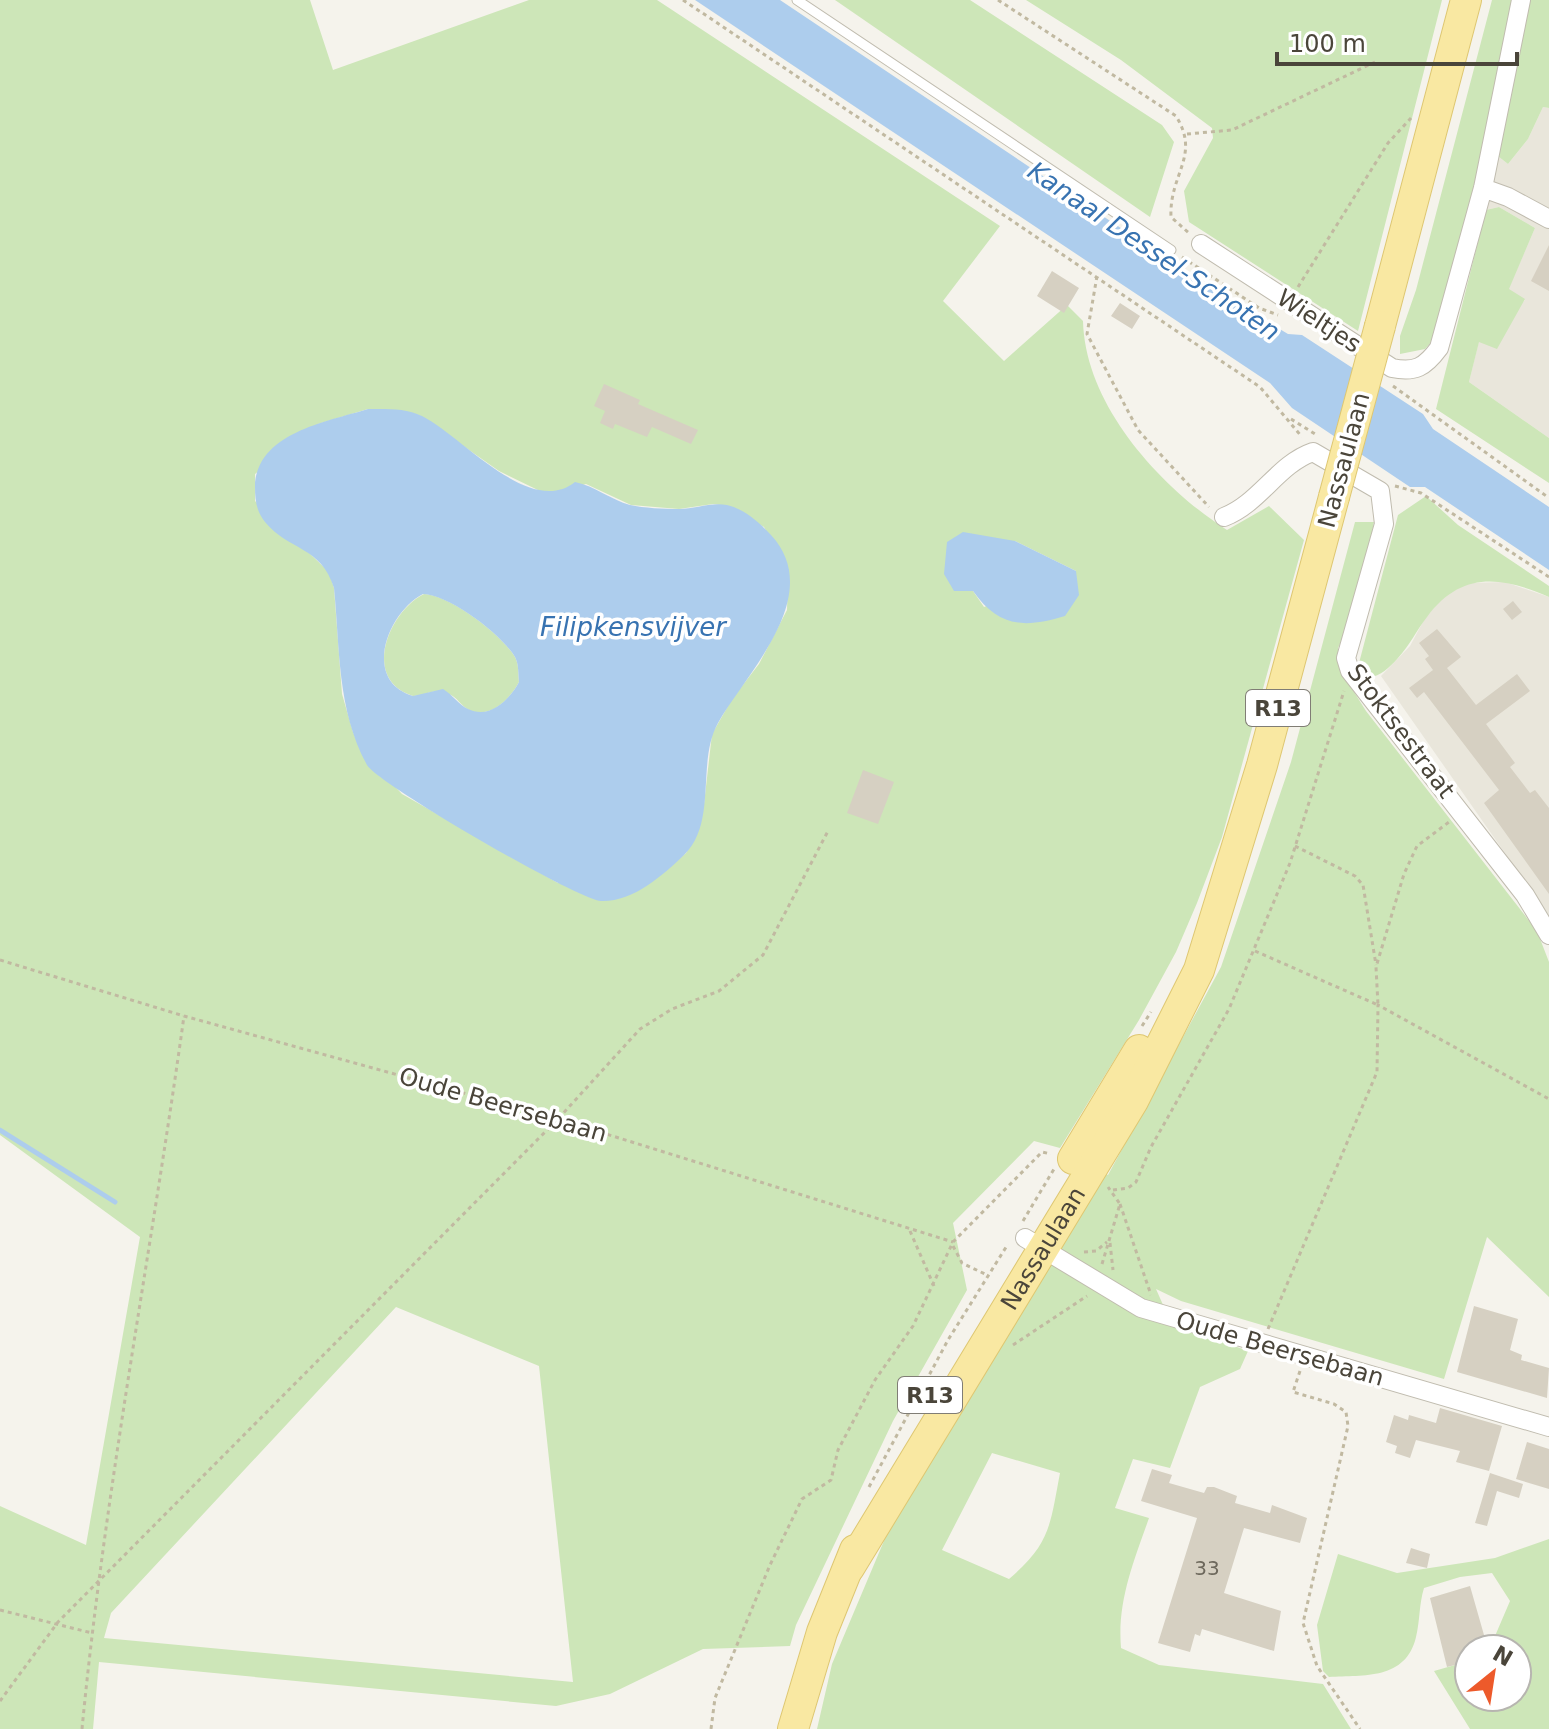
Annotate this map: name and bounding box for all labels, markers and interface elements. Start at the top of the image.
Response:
scale bar [1277,16,1517,66]
text: 100 m [1289,30,1366,58]
water label: Kanaal Dessel-Schoten [1022,155,1286,347]
street label: Wieltjes [1272,283,1366,359]
street label: Nassaulaan [1313,389,1375,531]
water label: Filipkensvijver [540,612,728,642]
street label: Stoktsestraat [1342,658,1460,804]
road number: R13 [1246,690,1310,726]
street label: Oude Beersebaan [396,1062,610,1148]
street label: Nassaulaan [995,1182,1091,1315]
street label: Oude Beersebaan [1173,1306,1387,1392]
road number: R13 [898,1377,962,1413]
house number: 33 [1194,1556,1220,1580]
north arrow [1453,1633,1533,1713]
text: N [1489,1641,1517,1672]

